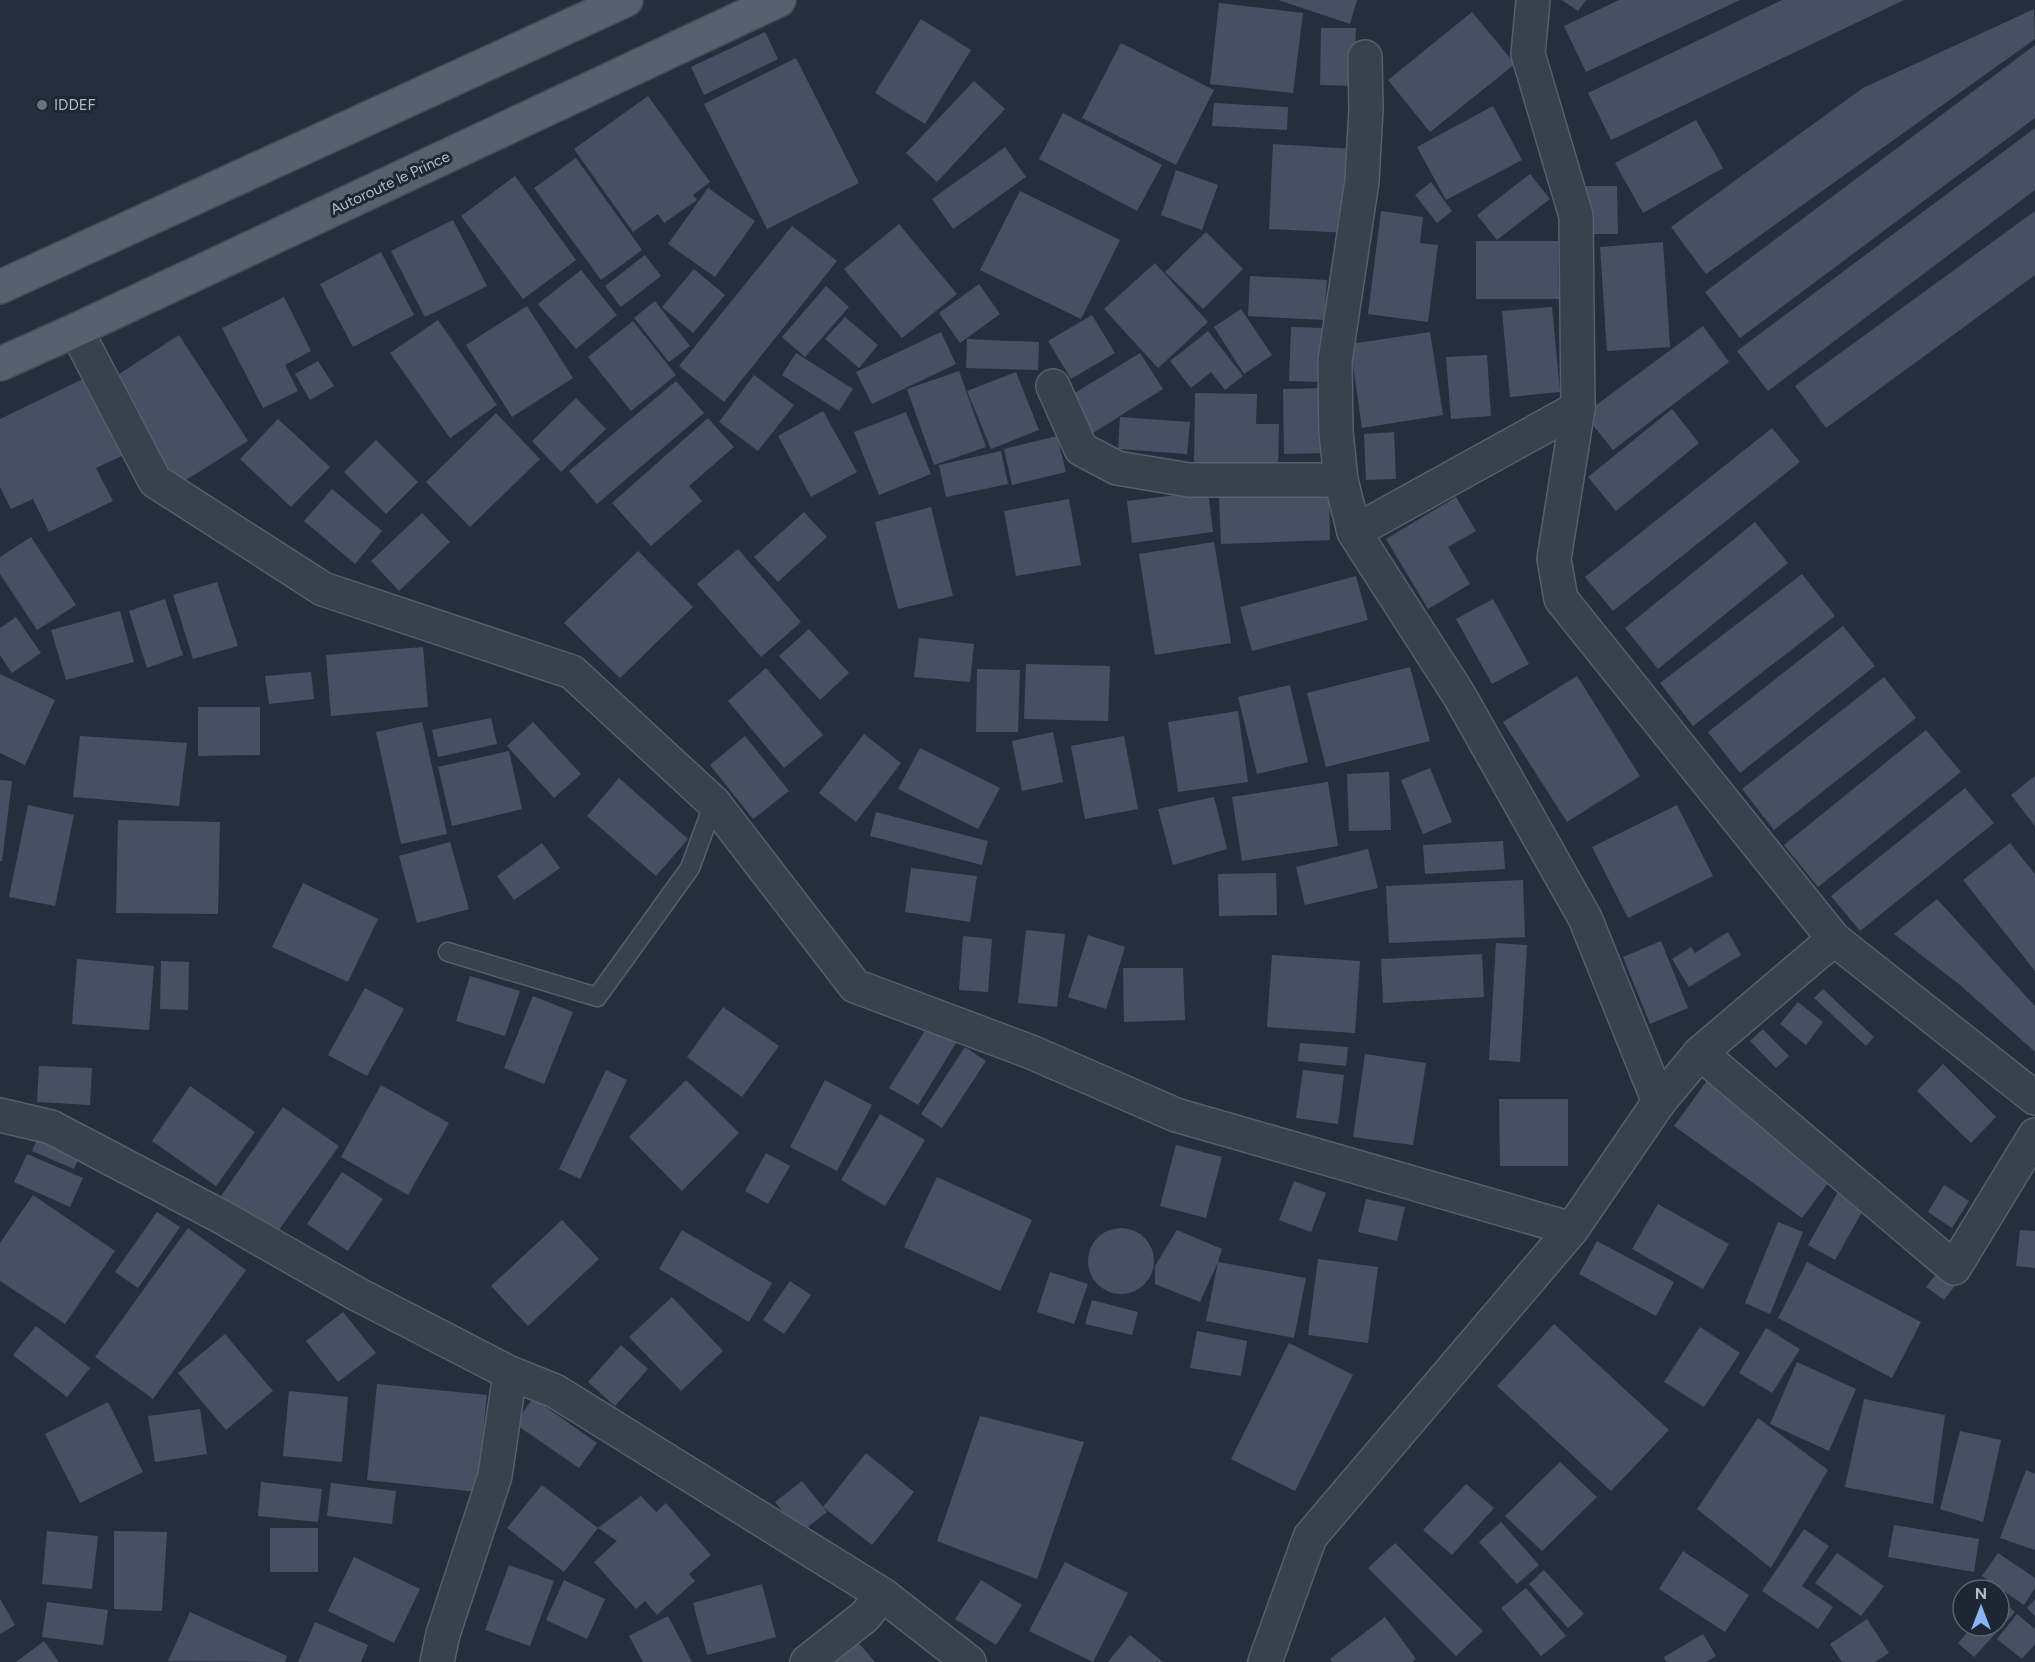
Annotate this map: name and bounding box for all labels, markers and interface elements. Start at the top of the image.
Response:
place label: IDDEF [54,96,96,114]
marker: IDDEF [35,98,49,112]
street label: Autoroute le Prince [327,147,453,219]
north arrow [1951,1578,2011,1638]
text: N [1975,1584,1987,1603]

